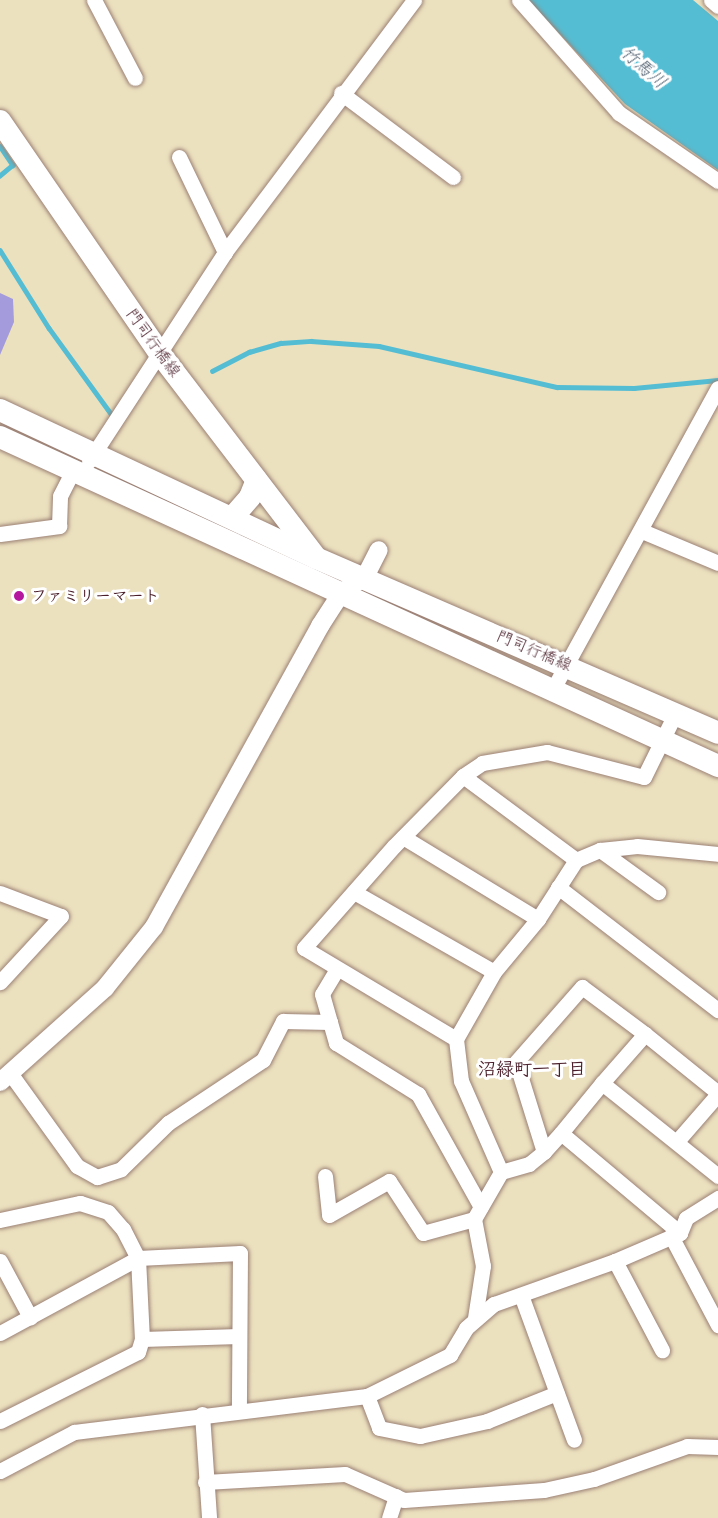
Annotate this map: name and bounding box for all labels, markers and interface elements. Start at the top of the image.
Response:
water label: 竹馬川 [616,42,670,94]
street label: 門司行橋線 [122,305,184,381]
place label: ファミリーマート [31,586,159,606]
marker: ファミリーマート [12,589,26,603]
street label: 門司行橋線 [493,627,575,675]
district label: 沼緑町一丁目 [478,1059,586,1081]

